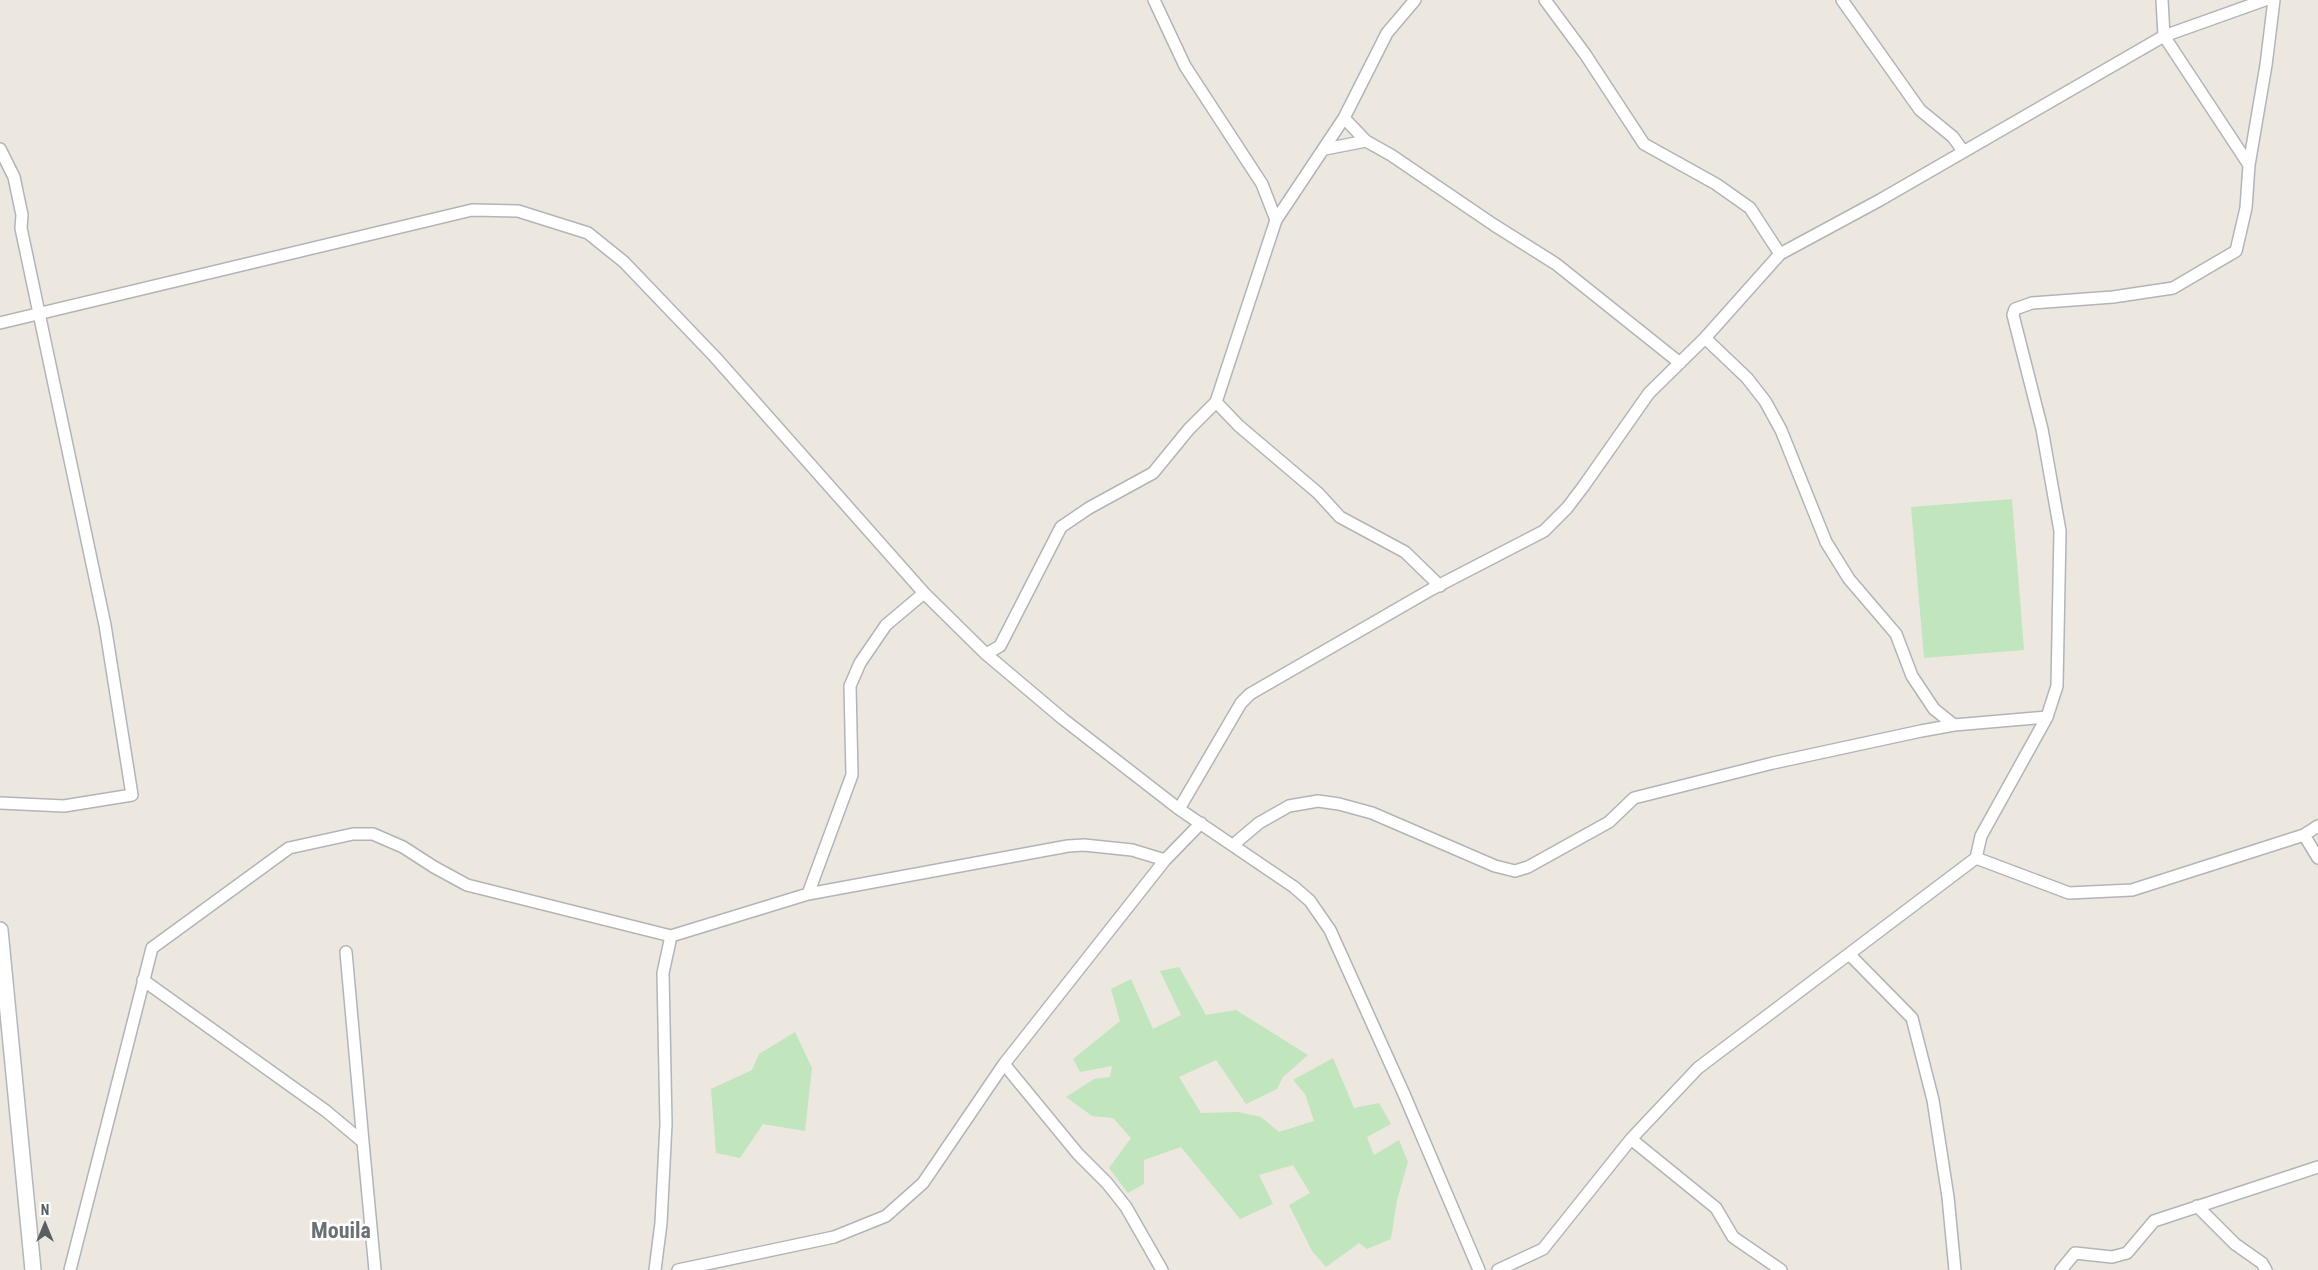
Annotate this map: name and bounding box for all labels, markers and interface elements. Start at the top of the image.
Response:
north arrow [20,1200,70,1250]
text: N [41,1202,49,1218]
district label: Mouila [311,1219,371,1245]

